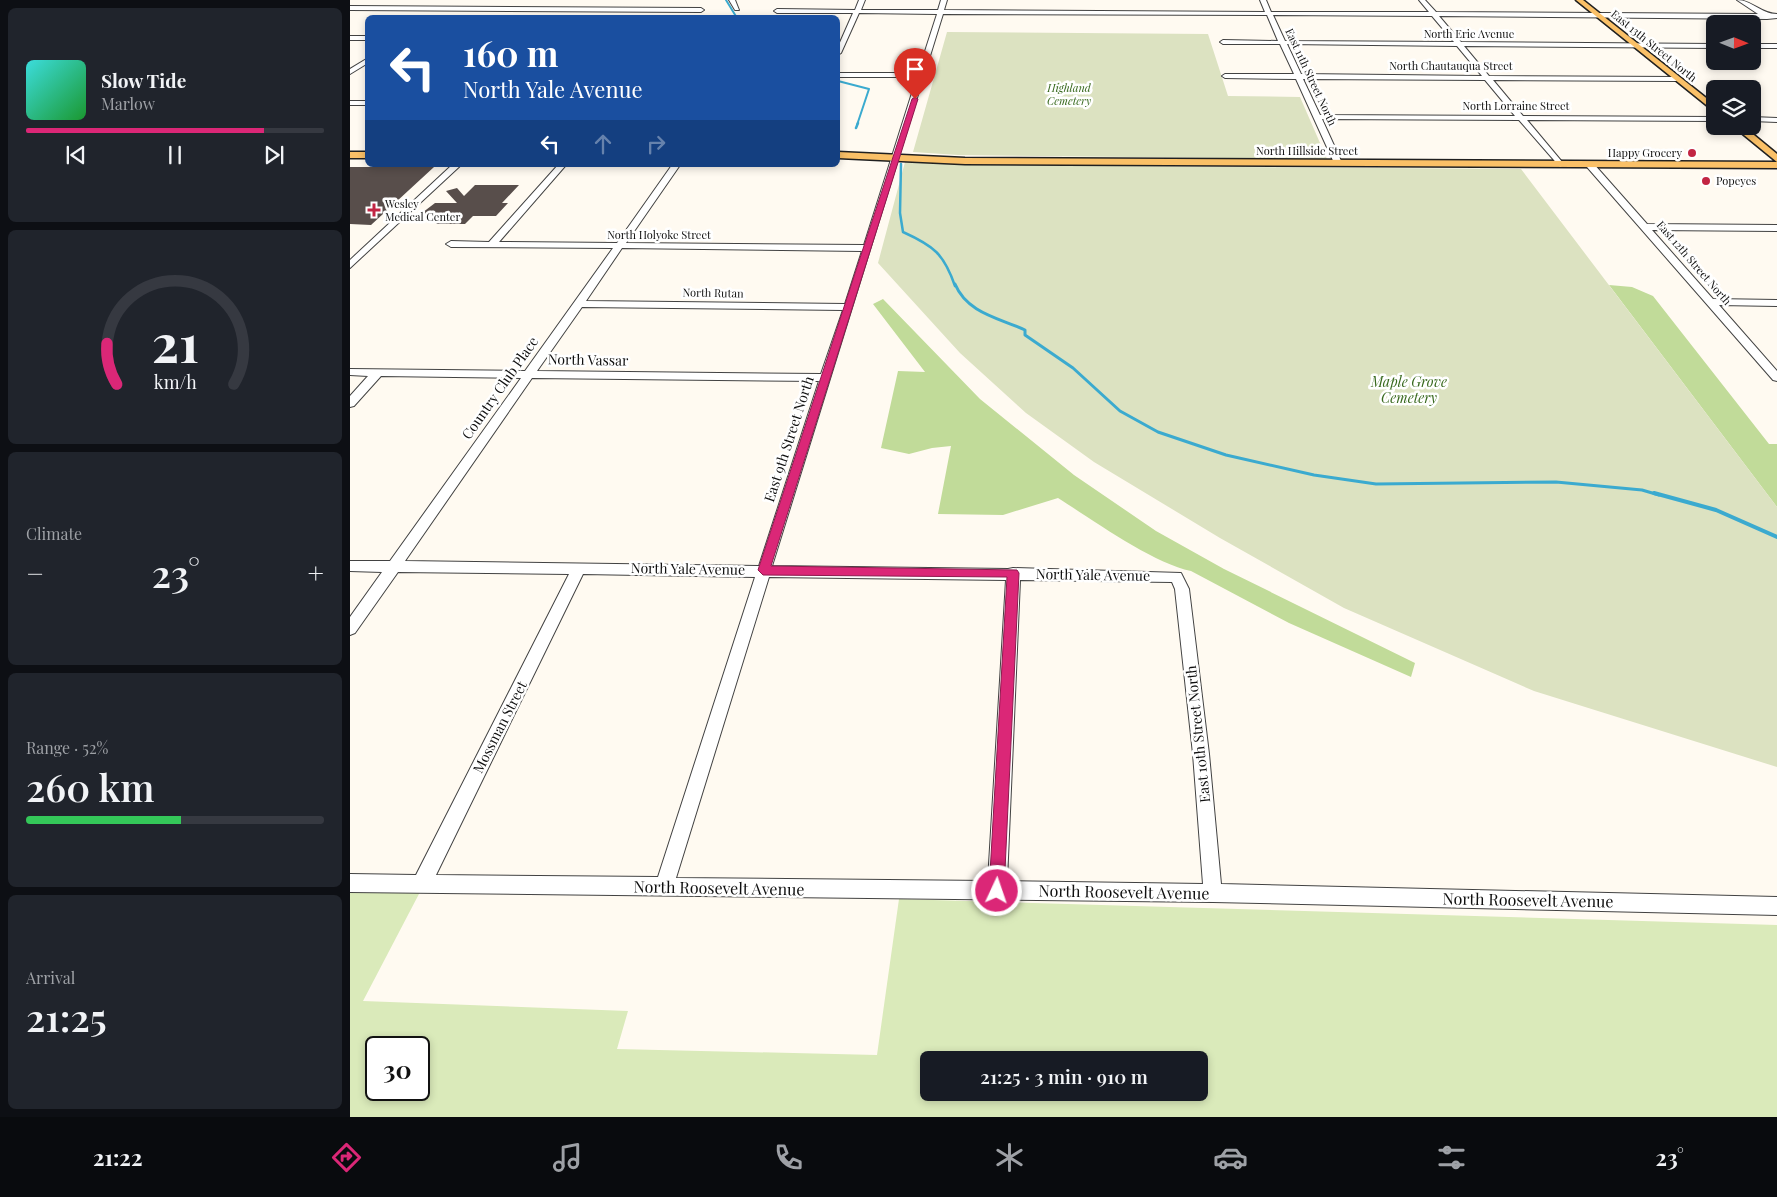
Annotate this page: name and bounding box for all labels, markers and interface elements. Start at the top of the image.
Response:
street label: East 13th Street North [1608,6,1701,85]
north arrow [1706,15,1761,70]
map controls [1706,15,1761,135]
street label: East 11th Street North [1282,26,1341,128]
street label: North Erie Avenue [1424,26,1515,41]
text: 160 m [463,29,558,76]
icon: left [380,35,445,100]
pin [894,48,936,99]
icon: arrive [901,55,929,83]
street label: North Chautauqua Street [1389,58,1513,73]
text: Slow Tide [101,67,186,93]
text: North Yale Avenue [463,74,643,104]
park label: Highland Cemetery [1046,80,1092,108]
button: layers [1706,80,1761,135]
text: Marlow [101,93,155,114]
street label: North Lorraine Street [1463,98,1570,113]
icon: left [536,130,564,158]
icon: ahead [589,130,617,158]
icon: right [642,130,670,158]
icon: previous [62,141,90,169]
icon: pause [161,141,189,169]
icon: next [260,141,288,169]
street label: North Hillside Street [1256,143,1358,158]
place label: Happy Grocery [1608,145,1682,160]
marker: Happy Grocery [1686,147,1698,159]
place label: Popeyes [1716,173,1756,188]
marker: Popeyes [1700,175,1712,187]
place label: Wesley Medical Center [384,196,460,224]
marker: Wesley Medical Center [367,203,381,217]
street label: East 12th Street North [1654,217,1735,308]
street label: North Holyoke Street [607,227,711,242]
street label: North Rutan [682,284,744,301]
text: 21 [151,307,199,376]
street label: Country Club Place [457,333,542,443]
street label: North Vassar [548,349,629,370]
text: km/h [154,370,197,393]
park label: Maple Grove Cemetery [1370,372,1447,407]
street label: East 9th Street North [759,373,818,504]
text: Climate [26,523,82,544]
text: 23° [152,547,200,598]
text: − [26,554,44,591]
text: + [308,554,324,591]
street label: North Yale Avenue [631,558,745,579]
street label: North Yale Avenue [1036,564,1150,585]
street label: East 10th Street North [1181,664,1214,804]
street label: Mossman Street [468,677,531,776]
text: Range · 52% [26,737,108,758]
text: 260 km [26,761,154,812]
position arrow [970,864,1022,916]
street label: North Roosevelt Avenue [633,876,805,899]
street label: North Roosevelt Avenue [1038,880,1210,903]
street label: North Roosevelt Avenue [1442,888,1614,911]
text: Arrival [26,967,75,988]
text: 21:25 [26,991,107,1042]
speed limit sign: 30 [365,1036,430,1101]
text: 21:25 · 3 min · 910 m [980,1063,1148,1089]
icon: directions [329,1140,364,1175]
icon: music [550,1140,585,1175]
icon: phone [771,1140,806,1175]
icon: climate [992,1140,1027,1175]
icon: car [1213,1140,1248,1175]
icon: filters [1434,1140,1469,1175]
text: 21:22 [93,1142,142,1172]
text: 23° [1655,1142,1684,1172]

